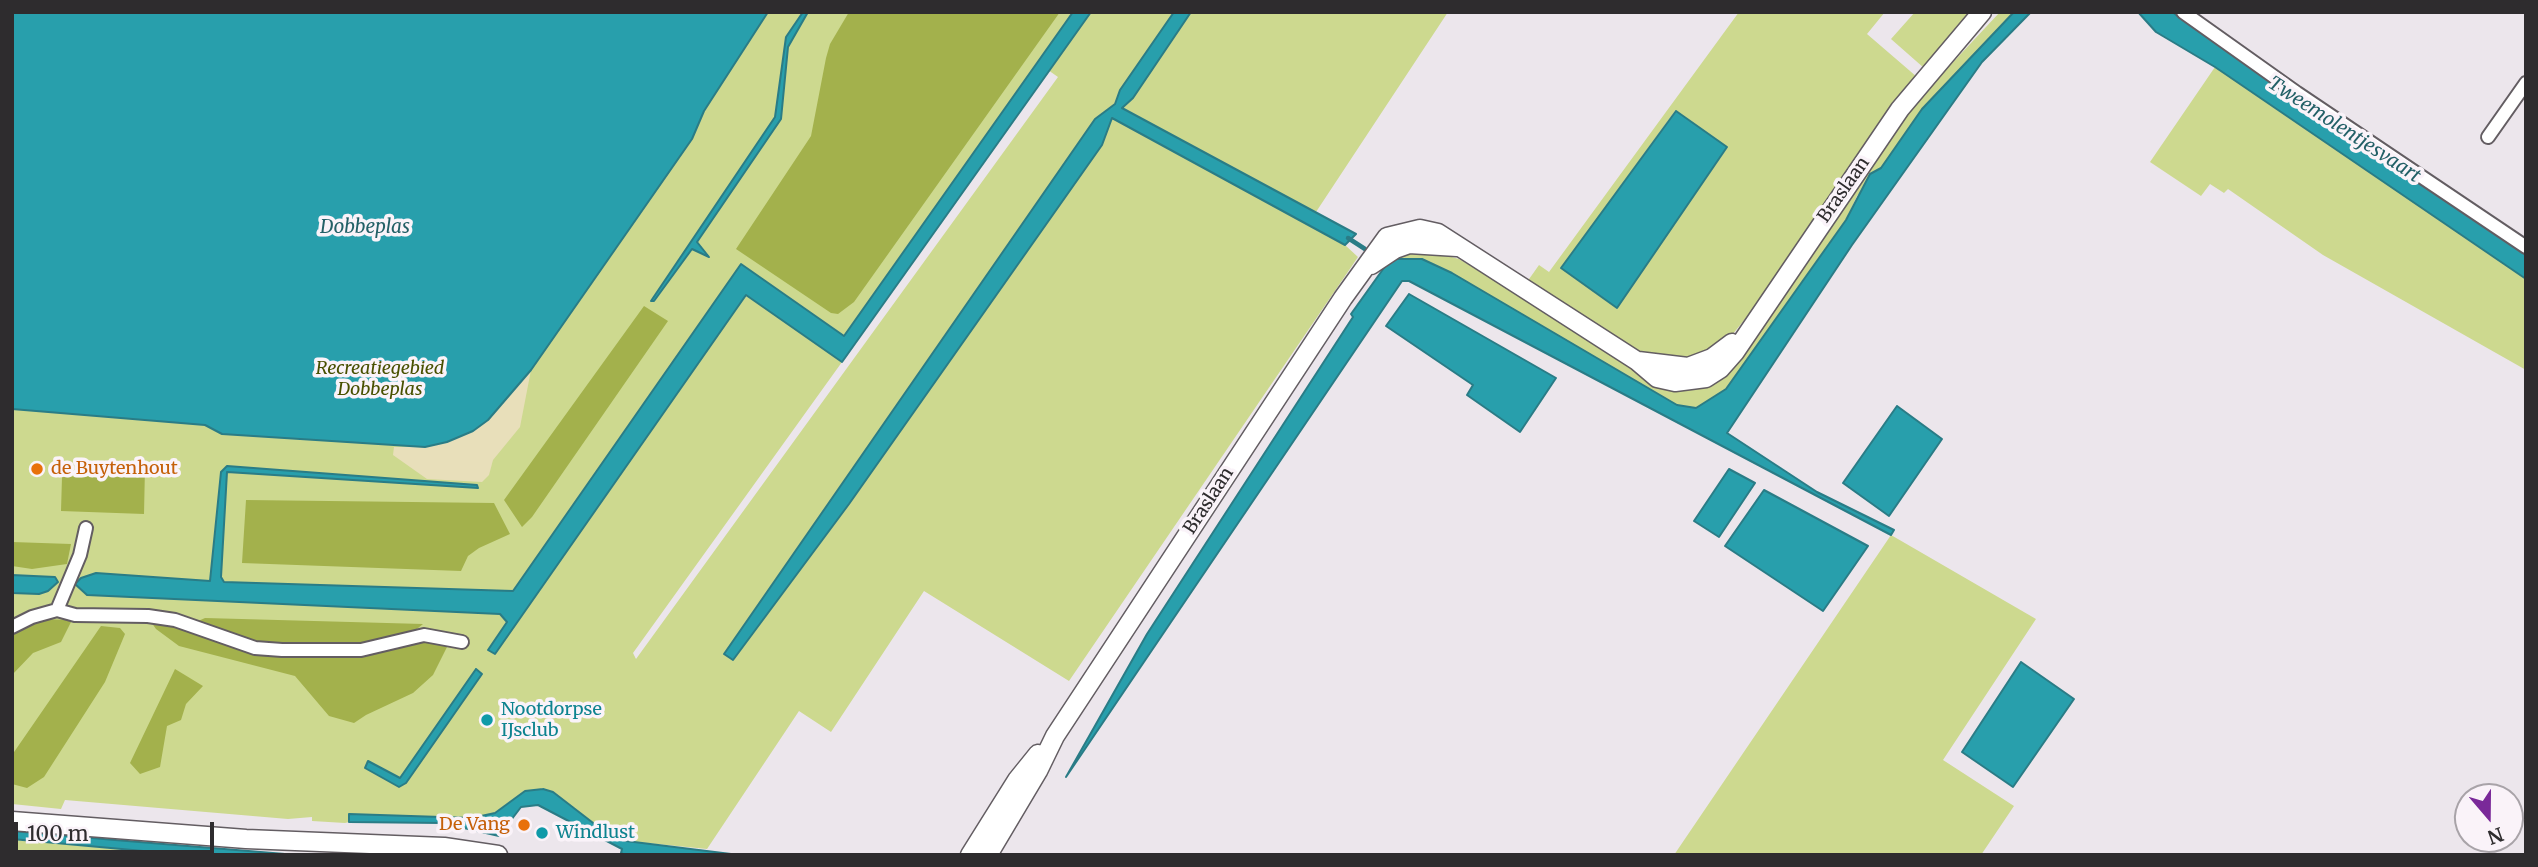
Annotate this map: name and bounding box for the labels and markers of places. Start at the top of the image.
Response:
place label: de Buytenhout [51,458,178,480]
marker: de Buytenhout [29,461,45,477]
place label: Nootdorpse IJsclub [501,699,602,742]
marker: Nootdorpse IJsclub [479,712,495,728]
place label: De Vang [439,814,510,836]
marker: De Vang [516,817,532,833]
place label: Windlust [556,822,635,844]
marker: Windlust [534,825,550,841]

